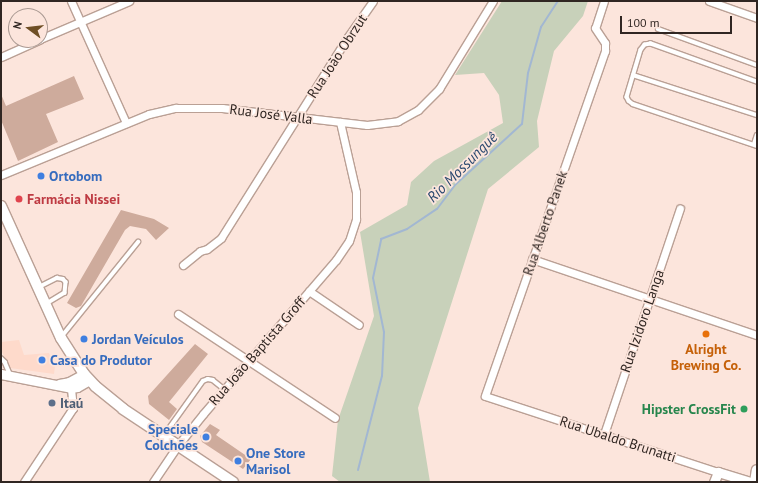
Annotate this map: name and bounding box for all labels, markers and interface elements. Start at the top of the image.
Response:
north arrow [8,8,48,48]
scale bar [622,8,734,34]
street label: Rua João Obrzut [304,11,370,101]
text: 100 m [627,15,660,30]
text: N [10,20,25,30]
street label: Rua José Valla [228,101,314,127]
water label: Rio Mossunguê [423,128,501,206]
place label: Ortobom [49,168,102,184]
street label: Rua Alberto Panek [519,168,571,278]
marker: Ortobom [36,171,46,181]
place label: Farmácia Nissei [27,191,120,207]
marker: Farmácia Nissei [14,194,24,204]
street label: Rua Izidoro Langa [617,267,667,375]
street label: Rua João Baptista Groff [205,293,309,409]
marker: Alright Brewing Co. [701,329,711,339]
place label: Jordan Veículos [92,331,184,347]
marker: Jordan Veículos [79,334,89,344]
place label: Alright Brewing Co. [671,341,741,374]
place label: Casa do Produtor [50,352,152,368]
marker: Casa do Produtor [37,355,47,365]
place label: Itaú [60,395,83,411]
marker: Itaú [47,398,57,408]
place label: Hipster CrossFit [642,401,736,417]
marker: Hipster CrossFit [739,404,749,414]
street label: Rua Ubaldo Brunatti [558,412,678,466]
place label: Speciale Colchões [145,421,198,454]
marker: Speciale Colchões [201,432,211,442]
place label: One Store Marisol [246,445,305,478]
marker: One Store Marisol [233,456,243,466]

